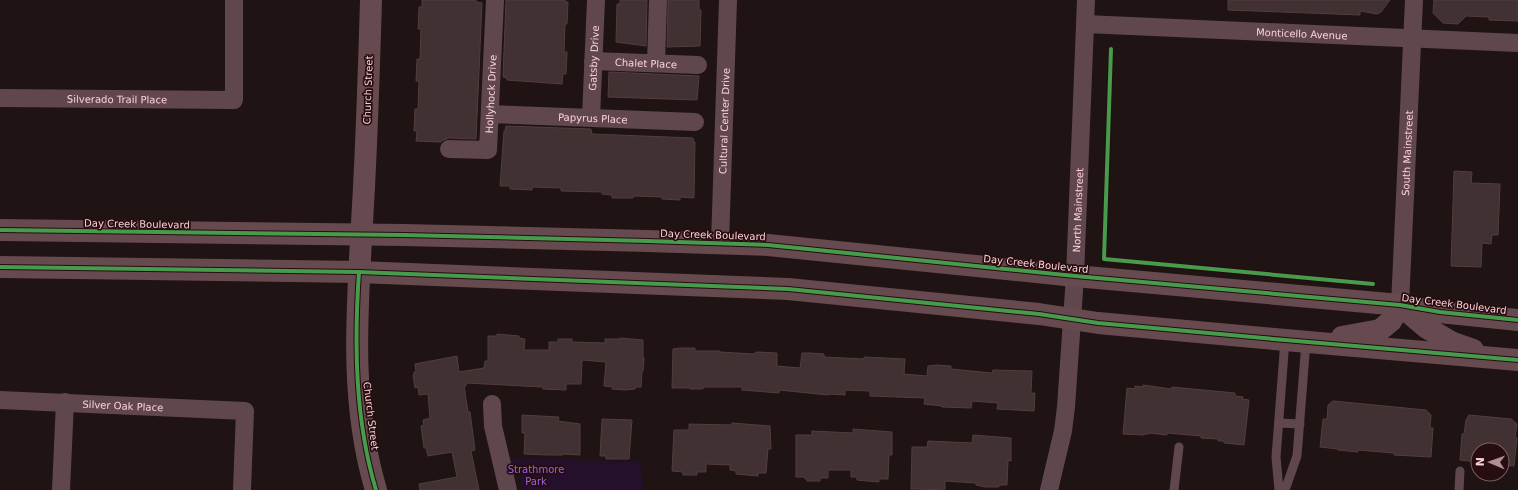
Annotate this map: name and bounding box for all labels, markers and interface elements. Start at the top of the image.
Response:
street label: Gatsby Drive [587,25,600,91]
street label: Monticello Avenue [1256,26,1348,41]
street label: Hollyhock Drive [483,54,498,134]
street label: Church Street [361,55,375,125]
street label: Chalet Place [615,56,677,70]
street label: Cultural Center Drive [717,68,731,174]
street label: Silverado Trail Place [67,93,167,105]
street label: South Mainstreet [1400,110,1414,196]
street label: Papyrus Place [558,111,628,125]
street label: North Mainstreet [1070,168,1085,253]
street label: Day Creek Boulevard [84,218,190,230]
street label: Day Creek Boulevard [660,228,766,242]
street label: Day Creek Boulevard [983,253,1089,275]
street label: Day Creek Boulevard [1401,292,1507,316]
street label: Church Street [361,381,381,451]
street label: Silver Oak Place [82,398,164,413]
north arrow [1470,442,1510,482]
text: N [1474,457,1487,467]
park label: Strathmore Park [508,464,564,487]

